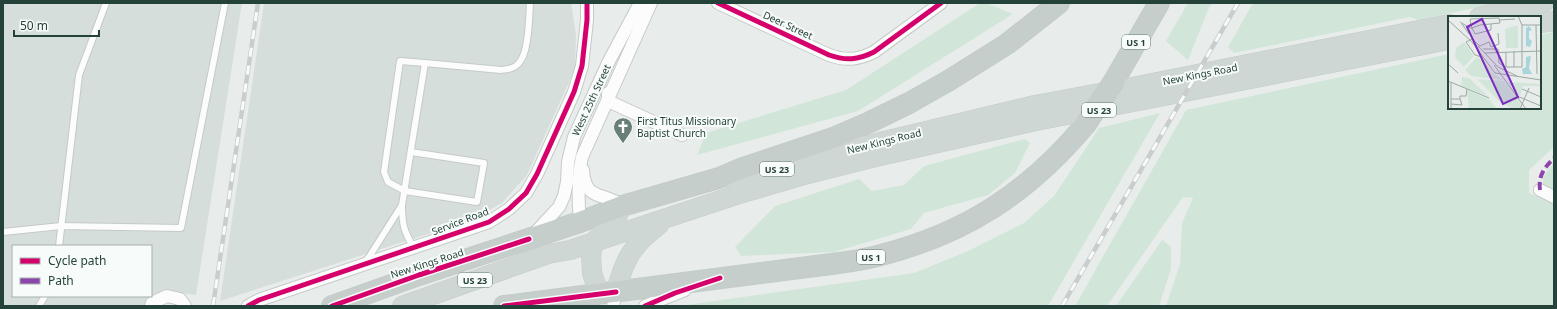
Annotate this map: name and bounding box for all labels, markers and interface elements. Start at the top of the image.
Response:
street label: Deer Street [761,7,815,43]
scale bar [14,12,99,38]
inset map [1448,16,1541,109]
text: 50 m [20,17,48,34]
road number: US 1 [1122,35,1150,49]
street label: New Kings Road [1161,60,1239,88]
street label: West 25th Street [568,62,614,138]
road number: US 23 [1082,103,1116,117]
place label: First Titus Missionary Baptist Church [637,114,737,140]
church icon: First Titus Missionary Baptist Church [612,116,634,144]
street label: New Kings Road [845,125,923,157]
road number: US 23 [760,162,794,176]
street label: Service Road [429,204,491,238]
legend [12,245,152,297]
street label: New Kings Road [389,245,465,281]
road number: US 1 [857,250,885,264]
text: Cycle path [48,252,106,269]
text: Path [48,272,74,289]
road number: US 23 [458,273,492,287]

